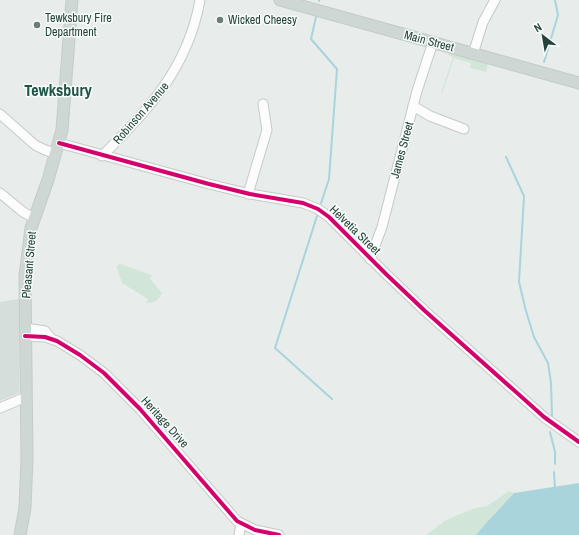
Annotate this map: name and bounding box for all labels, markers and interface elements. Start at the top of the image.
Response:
place label: Tewksbury Fire Department [45,10,112,40]
place label: Wicked Cheesy [228,12,297,28]
marker: Wicked Cheesy [215,15,225,25]
north arrow [523,16,563,56]
marker: Tewksbury Fire Department [32,20,42,30]
text: N [531,20,544,35]
street label: Main Street [402,27,456,55]
street label: Robinson Avenue [110,78,172,148]
district label: Tewksbury [24,79,92,101]
street label: James Street [387,120,417,180]
street label: Helvetia Street [326,202,384,259]
street label: Pleasant Street [18,231,40,299]
street label: Heritage Drive [138,393,192,451]

